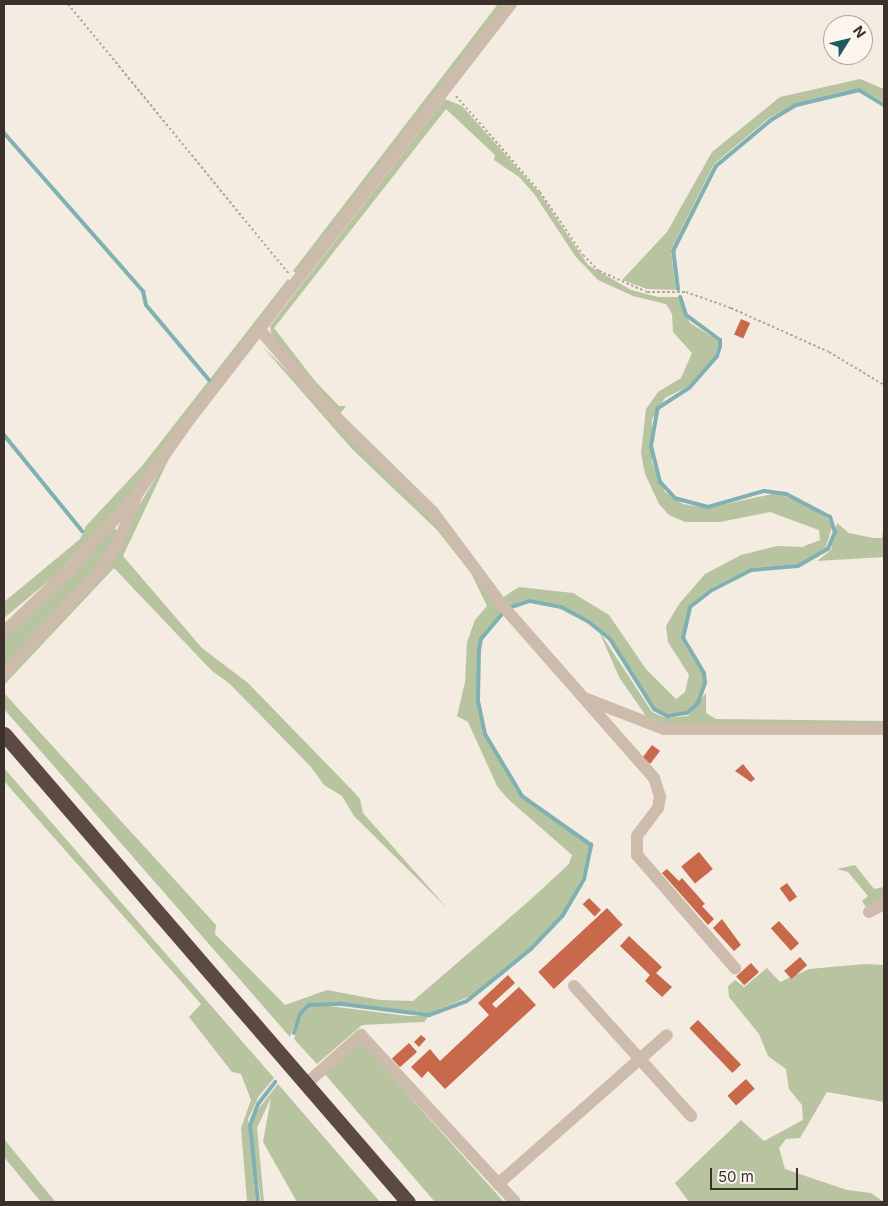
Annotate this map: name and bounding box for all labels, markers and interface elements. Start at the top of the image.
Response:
north arrow [823,15,873,65]
text: N [850,22,870,41]
scale bar [713,1158,800,1190]
text: 50 m [718,1167,754,1186]

